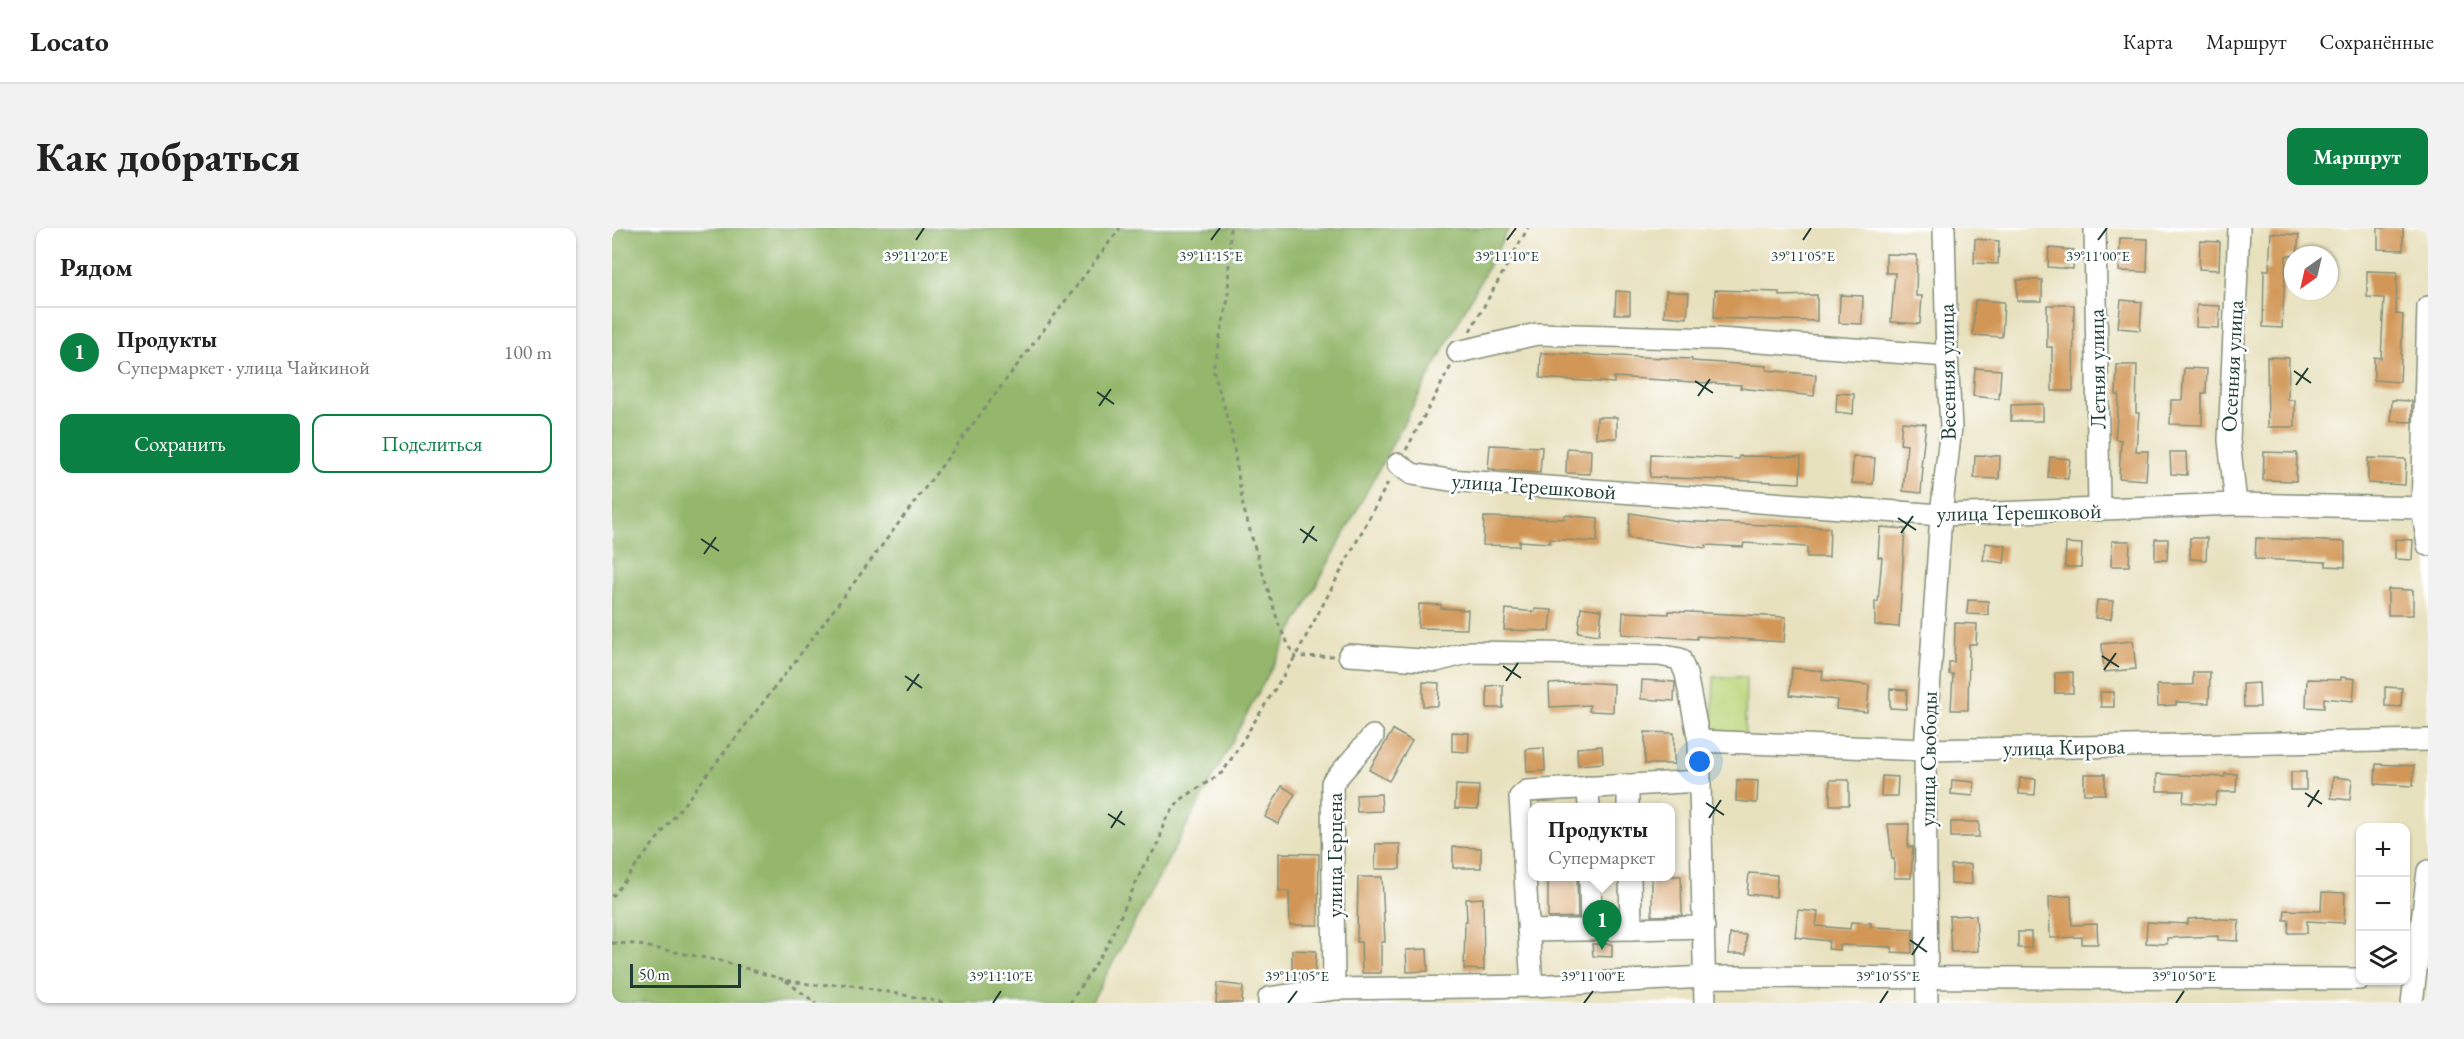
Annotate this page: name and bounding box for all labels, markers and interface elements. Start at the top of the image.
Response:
text: Locato [30,23,109,59]
text: Карта [2123,28,2173,55]
text: Маршрут [2206,28,2287,55]
text: Сохранённые [2320,28,2434,55]
button: Маршрут [2287,128,2428,185]
text: Как добраться [36,129,300,184]
text: 39°11'20"E [884,246,949,265]
text: 39°11'15"E [1179,246,1244,265]
text: 39°11'10"E [1475,246,1540,265]
text: 39°11'05"E [1771,246,1836,265]
text: 39°11'00"E [2066,246,2131,265]
north arrow [2284,246,2338,300]
text: Рядом [60,250,133,284]
street label: Осенняя улица [2214,299,2250,433]
street label: Весенняя улица [1931,303,1963,441]
street label: Летняя улица [2081,308,2113,429]
text: Продукты [117,325,217,354]
text: 1 [74,339,85,365]
text: 100 m [504,339,552,365]
text: Супермаркет · улица Чайкиной [117,354,370,380]
button: Сохранить [60,414,300,473]
button: Поделиться [312,414,552,473]
street label: улица Терешковой [1451,466,1618,506]
street label: улица Терешковой [1936,496,2102,528]
street label: улица Свободы [1912,691,1944,827]
street label: улица Кирова [2003,731,2126,763]
your location [1685,747,1714,776]
street label: улица Герцена [1320,792,1349,918]
popup [1528,803,1675,881]
text: Продукты [1548,815,1648,844]
map controls [2356,823,2410,985]
button: + [2356,823,2410,877]
text: Супермаркет [1548,844,1655,870]
button: − [2356,877,2410,931]
pin: 1 [1582,900,1622,950]
button: layers [2356,931,2410,985]
scale bar [630,961,741,988]
text: 50 m [639,964,670,985]
text: 39°11'10"E [969,966,1034,985]
text: 39°11'05"E [1265,966,1330,985]
text: 39°11'00"E [1561,966,1626,985]
text: 39°10'55"E [1856,966,1921,985]
text: 39°10'50"E [2152,966,2217,985]

